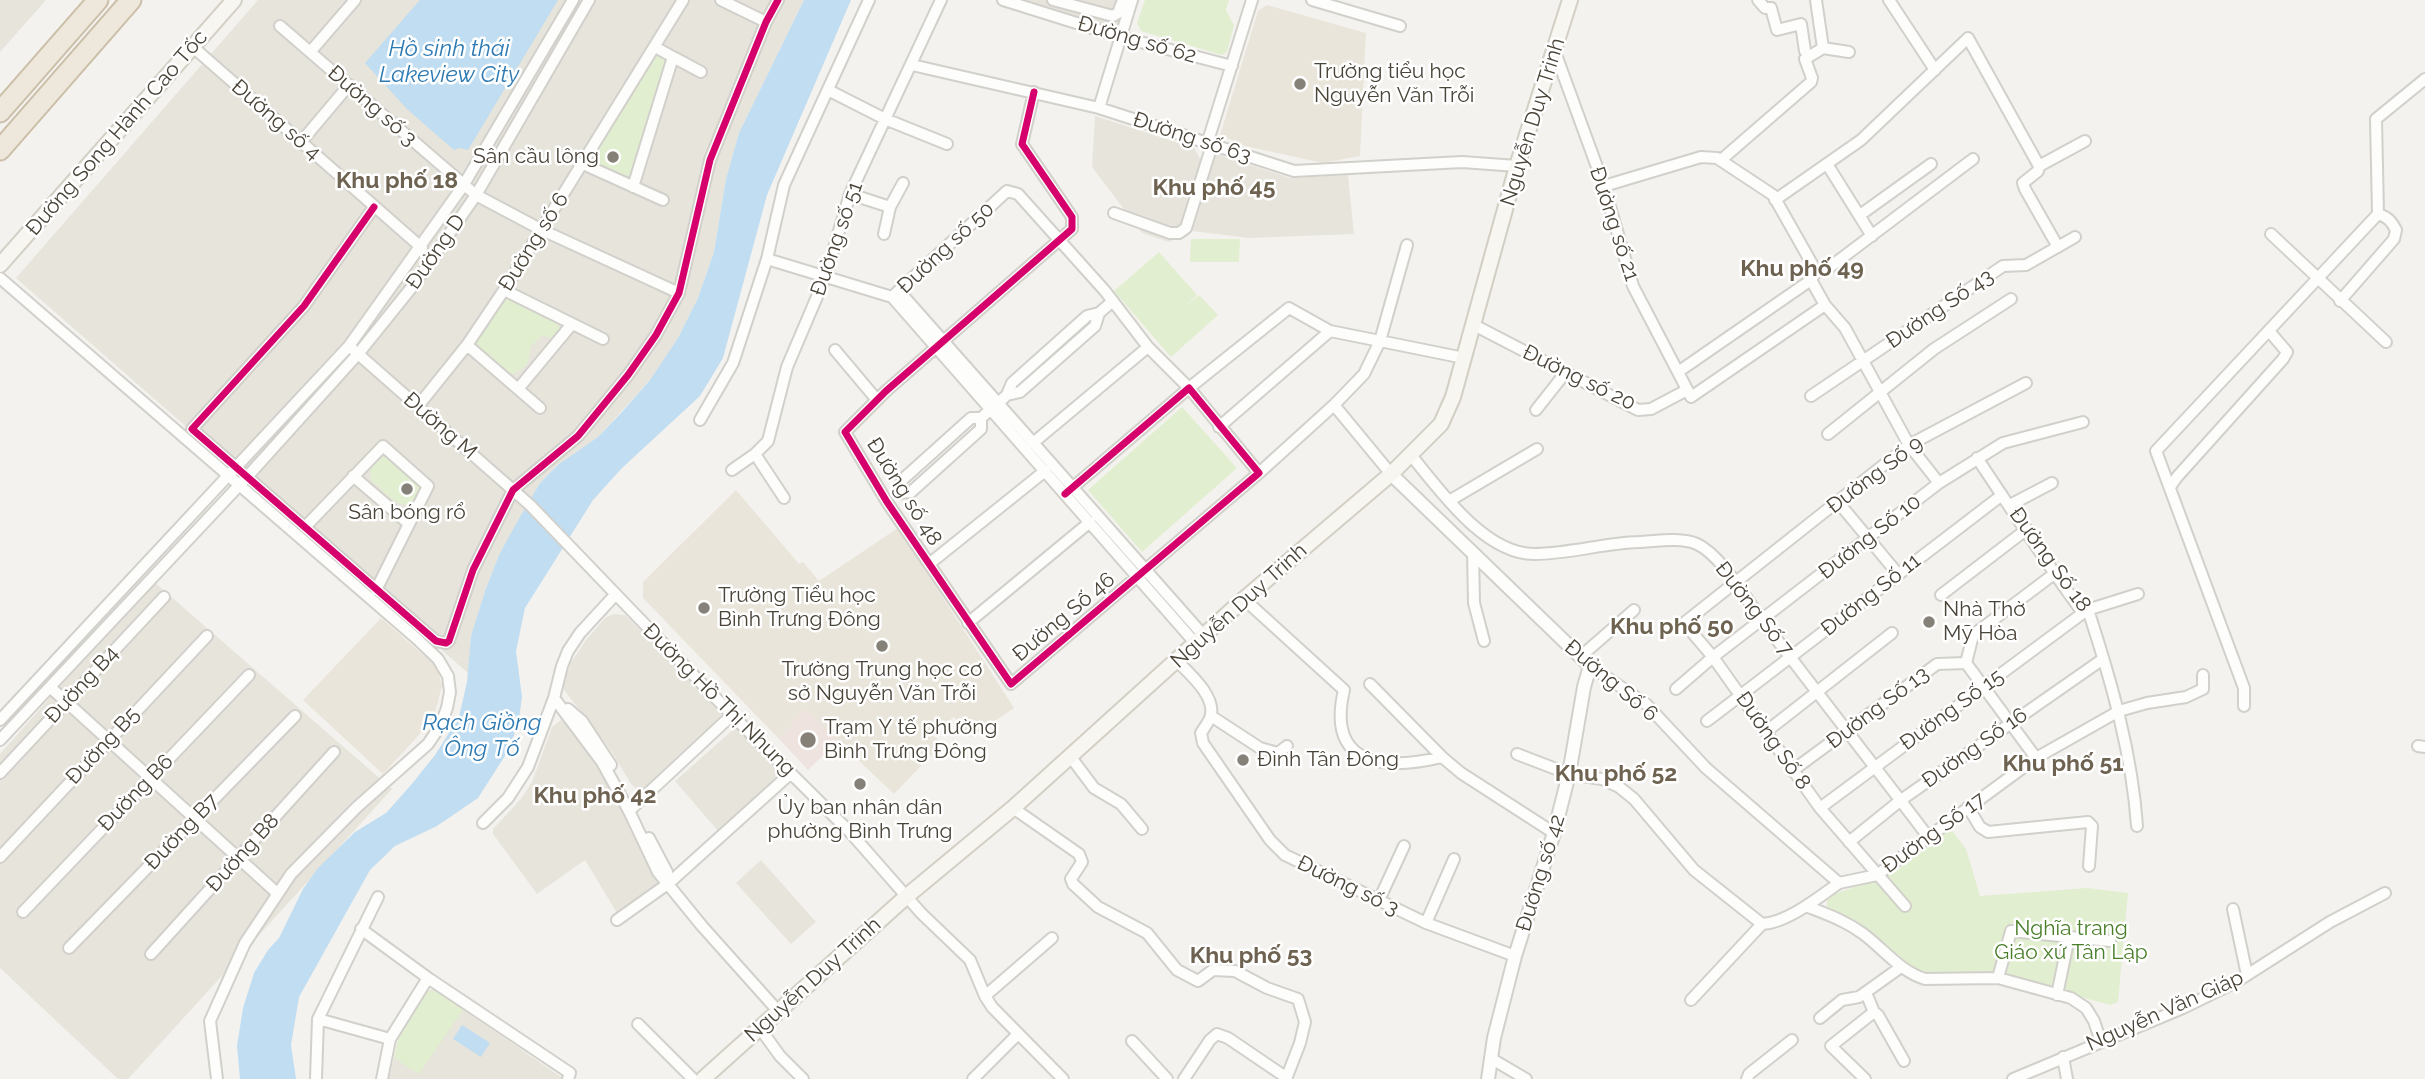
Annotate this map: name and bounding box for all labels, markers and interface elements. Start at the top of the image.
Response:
street label: Đường số 62 [1075,11,1199,69]
street label: Đường Song Hành Cao Tốc [21,25,213,241]
water label: Hồ sinh thái Lakeview City [379,35,519,89]
street label: Nguyễn Duy Trinh [1495,35,1571,209]
place label: Trường tiểu học Nguyễn Văn Trỗi [1314,59,1474,109]
street label: Đường số 3 [322,60,422,152]
street label: Đường số 4 [226,74,326,166]
marker: Trường tiểu học Nguyễn Văn Trỗi [1292,76,1308,92]
street label: Đường số 63 [1130,107,1254,169]
place label: Sân cầu lông [473,144,599,170]
marker: Sân cầu lông [605,149,621,165]
street label: Đường số 21 [1584,164,1644,284]
district label: Khu phố 18 [336,167,458,195]
district label: Khu phố 45 [1153,174,1275,202]
street label: Đường số 51 [806,179,868,299]
street label: Đường số 6 [494,188,574,296]
street label: Đường số 50 [892,197,1000,299]
street label: Đường D [401,210,471,294]
district label: Khu phố 49 [1740,255,1864,283]
street label: Đường Số 43 [1882,264,1998,354]
street label: Đường số 20 [1518,340,1640,416]
street label: Đường M [398,387,482,465]
street label: Đường Số 9 [1822,431,1928,519]
street label: Đường số 48 [861,433,947,551]
marker: Sân bóng rổ [399,481,415,497]
street label: Đường Số 10 [1814,489,1926,585]
place label: Sân bóng rổ [348,500,466,526]
street label: Đường Số 18 [2004,503,2096,617]
street label: Nguyễn Duy Trinh [1166,538,1312,674]
street label: Đường Số 11 [1816,548,1926,642]
street label: Đường Số 7 [1709,557,1799,661]
street label: Đường Số 46 [1008,567,1120,667]
place label: Trường Tiểu học Bình Trưng Đông [718,583,881,633]
place label: Nhà Thờ Mỹ Hòa [1943,597,2026,647]
marker: Trường Tiểu học Bình Trưng Đông [696,600,712,616]
district label: Khu phố 50 [1610,613,1734,641]
marker: Nhà Thờ Mỹ Hòa [1921,614,1937,630]
street label: Đường Hồ Thị Nhung [638,619,800,781]
street label: Đường Số 6 [1559,635,1663,727]
marker: Trường Trung học cơ sở Nguyễn Văn Trỗi [874,638,890,654]
street label: Đường B4 [40,641,124,729]
place label: Trường Trung học cơ sở Nguyễn Văn Trỗi [782,657,982,707]
street label: Đường Số 13 [1822,661,1934,755]
street label: Đường Số 15 [1895,664,2009,756]
street label: Đường Số 8 [1730,687,1816,795]
street label: Đường B5 [61,702,145,790]
street label: Đường Số 16 [1917,702,2033,794]
water label: Rạch Giồng Ông Tố [422,709,542,763]
place label: Trạm Y tế phường Bình Trưng Đông [824,715,998,765]
marker: Trạm Y tế phường Bình Trưng Đông [798,730,818,750]
place label: Đình Tân Đông [1257,747,1399,773]
street label: Đường B6 [93,749,179,837]
district label: Khu phố 51 [2002,750,2124,778]
marker: Đình Tân Đông [1235,752,1251,768]
district label: Khu phố 52 [1555,760,1677,788]
marker: Ủy ban nhân dân phường Bình Trưng [852,776,868,792]
district label: Khu phố 42 [533,782,657,810]
street label: Đường Số 17 [1877,787,1991,879]
street label: Đường B7 [140,789,224,875]
place label: Ủy ban nhân dân phường Bình Trưng [767,795,953,845]
street label: Đường B8 [201,808,285,898]
street label: Đường số 42 [1511,811,1571,935]
street label: Đường số 3 [1293,851,1403,921]
street label: Nguyễn Duy Trinh [740,912,886,1048]
park label: Nghĩa trang Giáo xứ Tân Lập [1994,916,2148,966]
district label: Khu phố 53 [1190,942,1312,970]
street label: Nguyễn Văn Giáp [2083,965,2247,1057]

